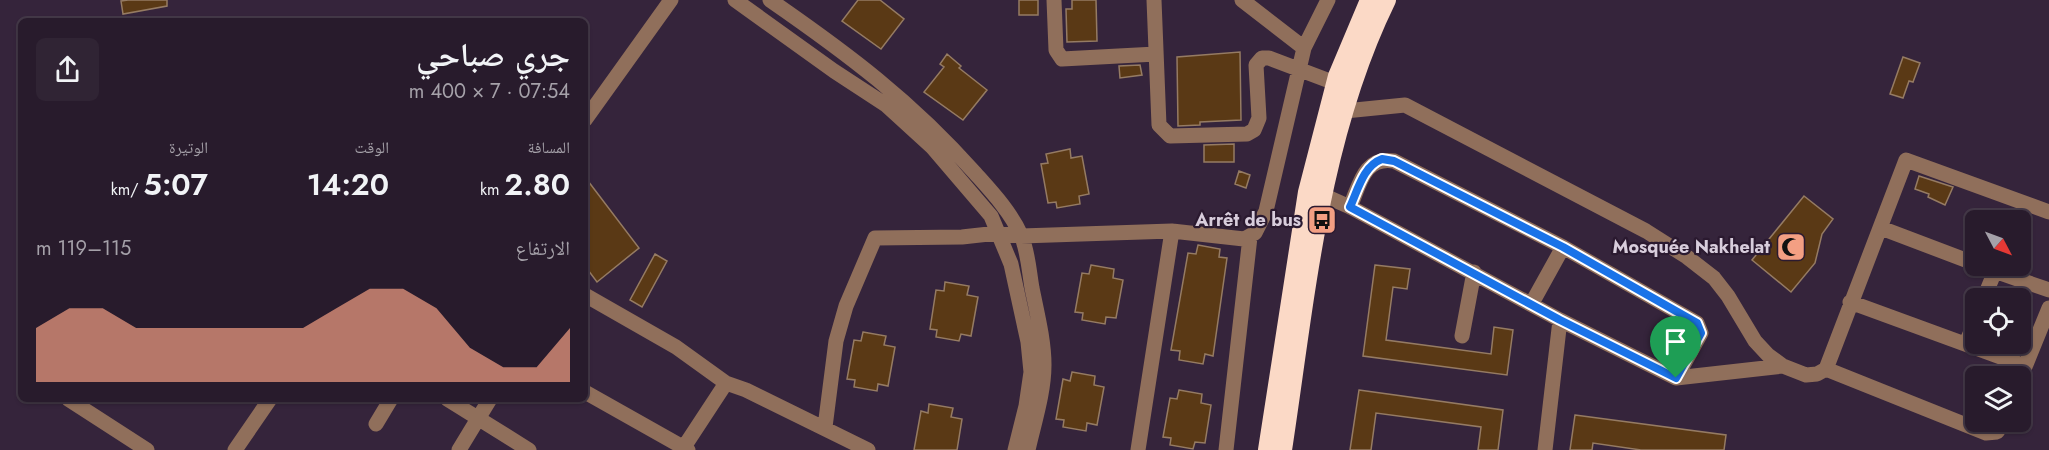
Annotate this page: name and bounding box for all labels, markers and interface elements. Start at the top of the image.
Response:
text: جري صباحي [416,31,570,78]
button: share [36,38,99,101]
text: 07:54 · 7 × 400 m [409,77,570,106]
text: الوتيرة [169,136,208,159]
text: الوقت [355,136,389,159]
text: المسافة [528,136,570,159]
text: 5:07 [143,163,208,206]
text: 14:20 [307,163,389,206]
text: 2.80 [504,163,570,206]
text: /km [111,178,143,201]
text: km [480,178,504,201]
bus stop icon: Arrêt de bus [1306,204,1338,236]
place label: Arrêt de bus [1194,207,1301,233]
north arrow [1965,210,2031,276]
map controls [1965,210,2031,432]
mosque icon: Mosquée Nakhelat [1775,231,1807,263]
text: 115–119 m [36,234,131,263]
text: الارتفاع [515,234,570,263]
place label: Mosquée Nakhelat [1612,234,1770,260]
button: locate [1965,288,2031,354]
pin [1650,316,1701,378]
icon: arrive [1659,325,1692,358]
button: layers [1965,366,2031,432]

